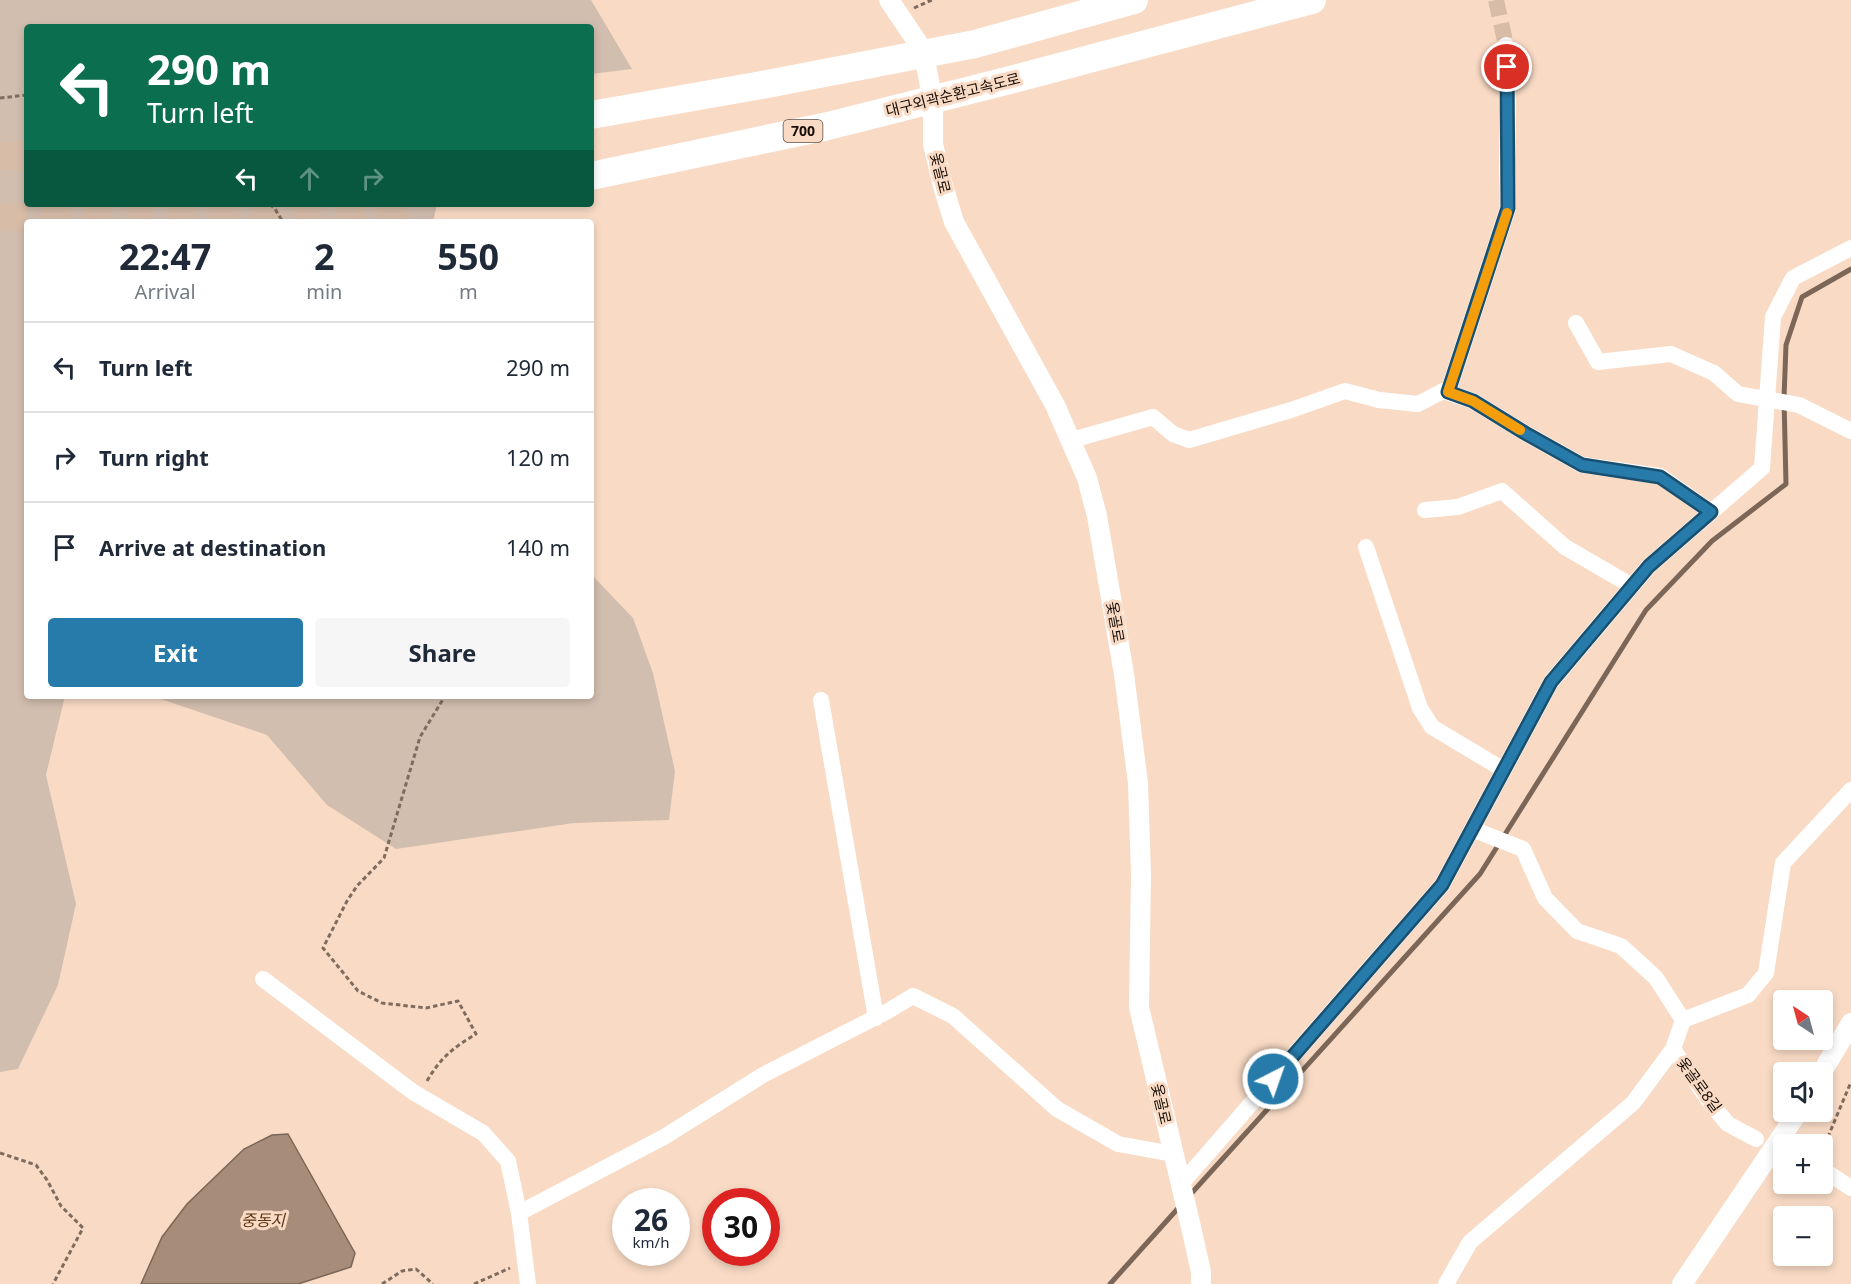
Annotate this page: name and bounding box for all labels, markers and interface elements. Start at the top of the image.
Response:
text: 290 m [147,40,271,97]
pin [1481,41,1532,92]
icon: left [48,48,126,126]
icon: arrive [1490,50,1523,83]
street label: 대구외곽순환고속도로 [883,68,1022,120]
text: Turn left [147,94,253,131]
road number: 700 [784,120,822,142]
street label: 옻골로 [926,150,956,195]
icon: left [230,162,263,195]
icon: ahead [293,162,326,195]
icon: right [356,162,389,195]
text: 22:47 [119,232,211,281]
text: 2 [314,232,335,281]
text: 550 [437,232,499,281]
text: Arrival [135,278,196,305]
text: min [306,278,342,305]
text: m [459,278,478,305]
icon: left [48,351,81,384]
text: Turn left [99,352,193,382]
text: 290 m [506,352,570,382]
icon: right [48,441,81,474]
text: Turn right [99,442,209,472]
text: 120 m [506,442,570,472]
icon: arrive [48,531,81,564]
text: Arrive at destination [99,532,326,562]
text: 140 m [506,532,570,562]
street label: 옻골로 [1103,600,1129,644]
button: Exit [48,618,303,687]
button: Share [315,618,570,687]
north arrow [1773,990,1833,1050]
map controls [1773,990,1833,1266]
position arrow [1241,1047,1305,1111]
street label: 옻골로8길 [1673,1053,1727,1116]
button: sound [1773,1062,1833,1122]
street label: 옻골로 [1148,1081,1176,1126]
button: + [1773,1134,1833,1194]
speed limit sign: 30 [702,1188,780,1266]
text: 26 [634,1199,668,1240]
button: − [1773,1206,1833,1266]
water label: 중동지 [241,1209,286,1231]
text: km/h [633,1232,669,1252]

